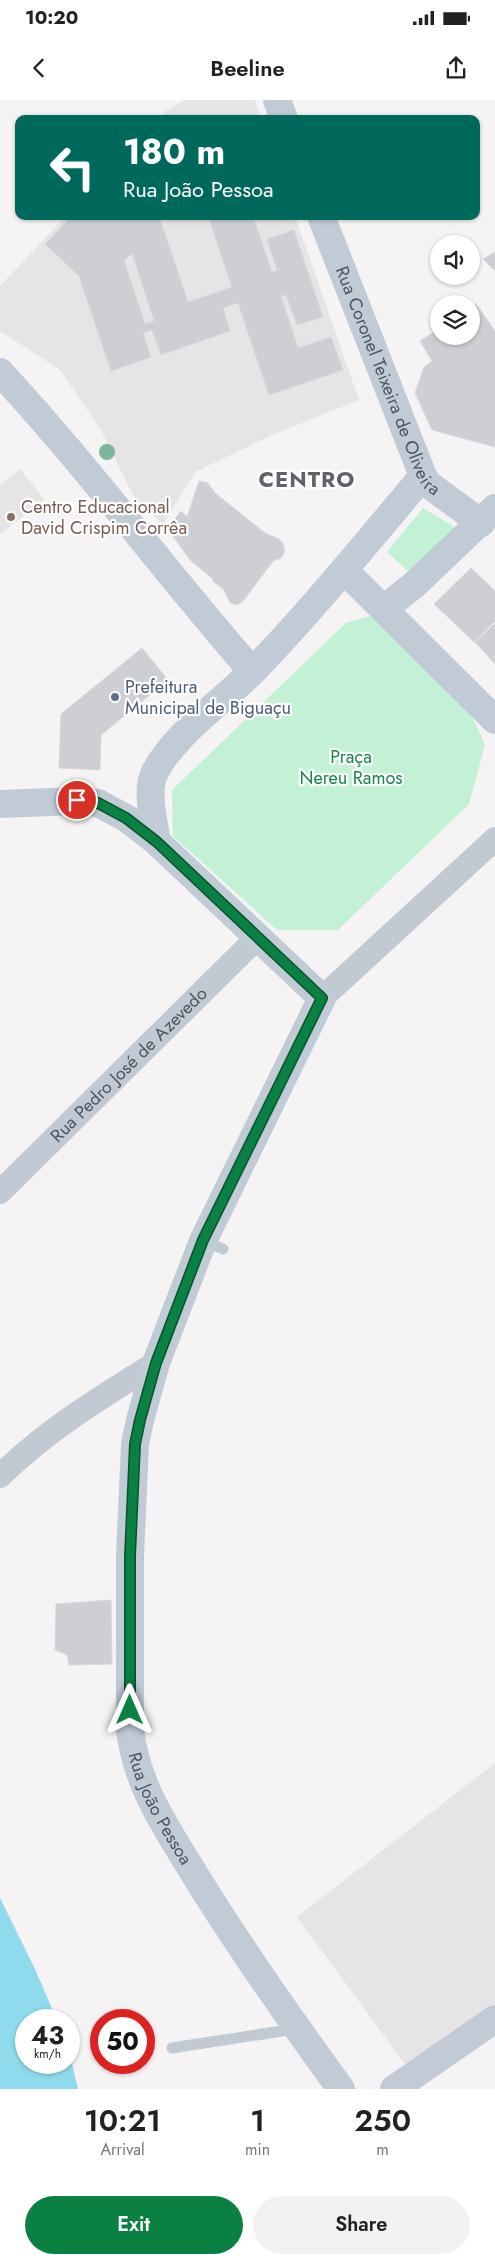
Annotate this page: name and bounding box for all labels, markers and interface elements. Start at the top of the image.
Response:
text: 10:20 [25,4,78,31]
text: Beeline [210,52,285,84]
icon: back [25,54,53,82]
icon: share [442,54,470,82]
text: 180 m [123,127,225,177]
icon: left [40,135,105,200]
text: Rua João Pessoa [123,173,274,205]
map controls [430,235,480,345]
button: sound [430,235,480,285]
street label: Rua Coronel Teixeira de Oliveira [329,262,446,502]
button: layers [430,295,480,345]
district label: CENTRO [259,463,355,495]
place label: Centro Educacional David Crispim Corrêa [21,494,187,541]
marker: Centro Educacional David Crispim Corrêa [5,511,17,523]
place label: Prefeitura Municipal de Biguaçu [125,674,291,721]
marker: Prefeitura Municipal de Biguaçu [109,691,121,703]
park label: Praça Nereu Ramos [299,744,403,791]
pin [56,779,98,821]
icon: arrive [63,786,91,814]
street label: Rua Pedro José de Azevedo [44,981,213,1148]
position arrow [103,1683,155,1735]
street label: Rua João Pessoa [121,1749,199,1870]
speed limit sign: 50 [90,2009,155,2074]
text: 43 [31,2017,64,2053]
text: km/h [34,2045,61,2063]
text: 10:21 [84,2099,161,2142]
text: 1 [250,2099,265,2142]
text: 250 [354,2099,411,2142]
text: Arrival [100,2138,145,2161]
text: min [245,2138,270,2161]
text: m [376,2138,389,2161]
button: Exit [25,2196,243,2254]
button: Share [253,2196,470,2254]

